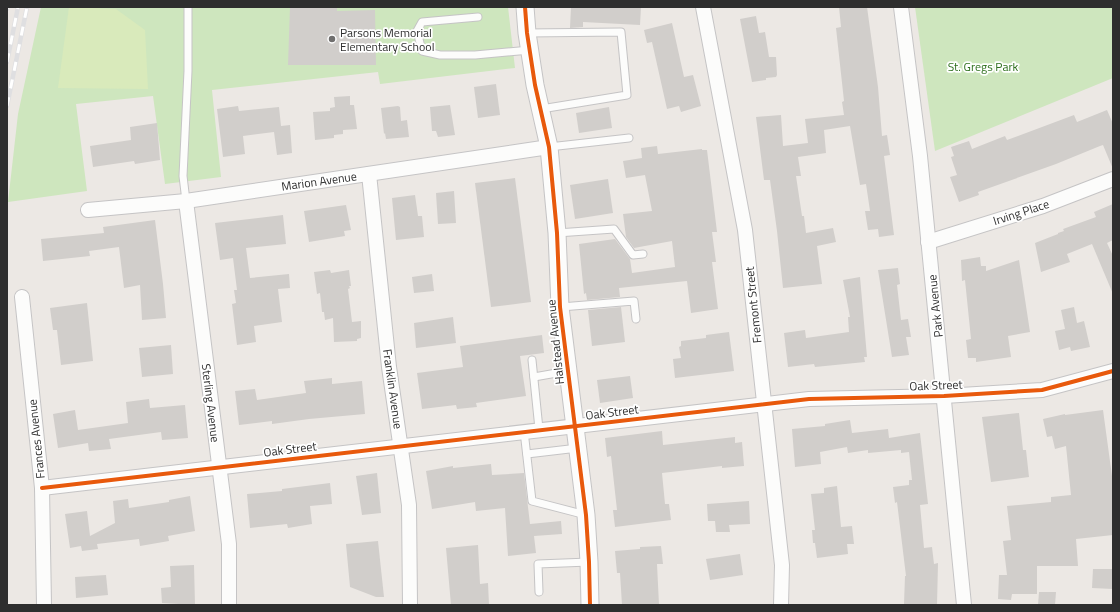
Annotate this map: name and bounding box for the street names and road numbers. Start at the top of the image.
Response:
street label: Marion Avenue [280,166,358,196]
street label: Irving Place [991,194,1051,230]
street label: Fremont Street [739,265,766,344]
street label: Park Avenue [922,274,948,338]
street label: Halstead Avenue [541,299,569,385]
street label: Franklin Avenue [378,348,408,430]
street label: Sterling Avenue [197,363,225,443]
street label: Oak Street [909,375,964,395]
street label: Frances Avenue [22,398,50,480]
street label: Oak Street [584,399,640,425]
street label: Oak Street [262,436,318,462]

